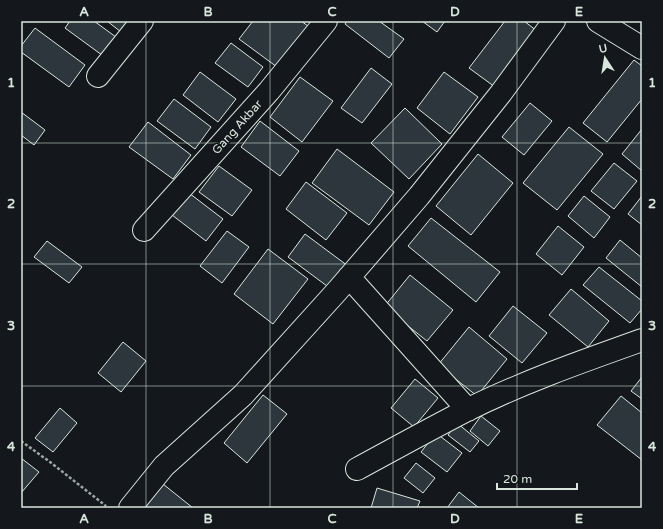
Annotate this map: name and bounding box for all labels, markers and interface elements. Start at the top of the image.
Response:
text: A [79,4,89,20]
text: B [203,4,213,20]
text: C [327,4,337,20]
text: D [450,4,460,20]
text: E [575,4,583,20]
north arrow [585,38,625,78]
text: U [598,41,608,56]
text: 1 [7,75,15,91]
text: 1 [648,75,656,91]
street label: Gang Akbar [209,97,265,157]
text: 2 [7,196,15,212]
text: 2 [648,196,656,212]
text: 3 [7,318,15,334]
text: 3 [648,318,656,334]
text: 4 [7,439,16,455]
text: 4 [648,439,657,455]
scale bar [497,465,577,491]
text: 20 m [503,472,532,486]
text: A [79,511,89,527]
text: B [203,511,213,527]
text: C [327,511,337,527]
text: D [450,511,460,527]
text: E [575,511,583,527]

